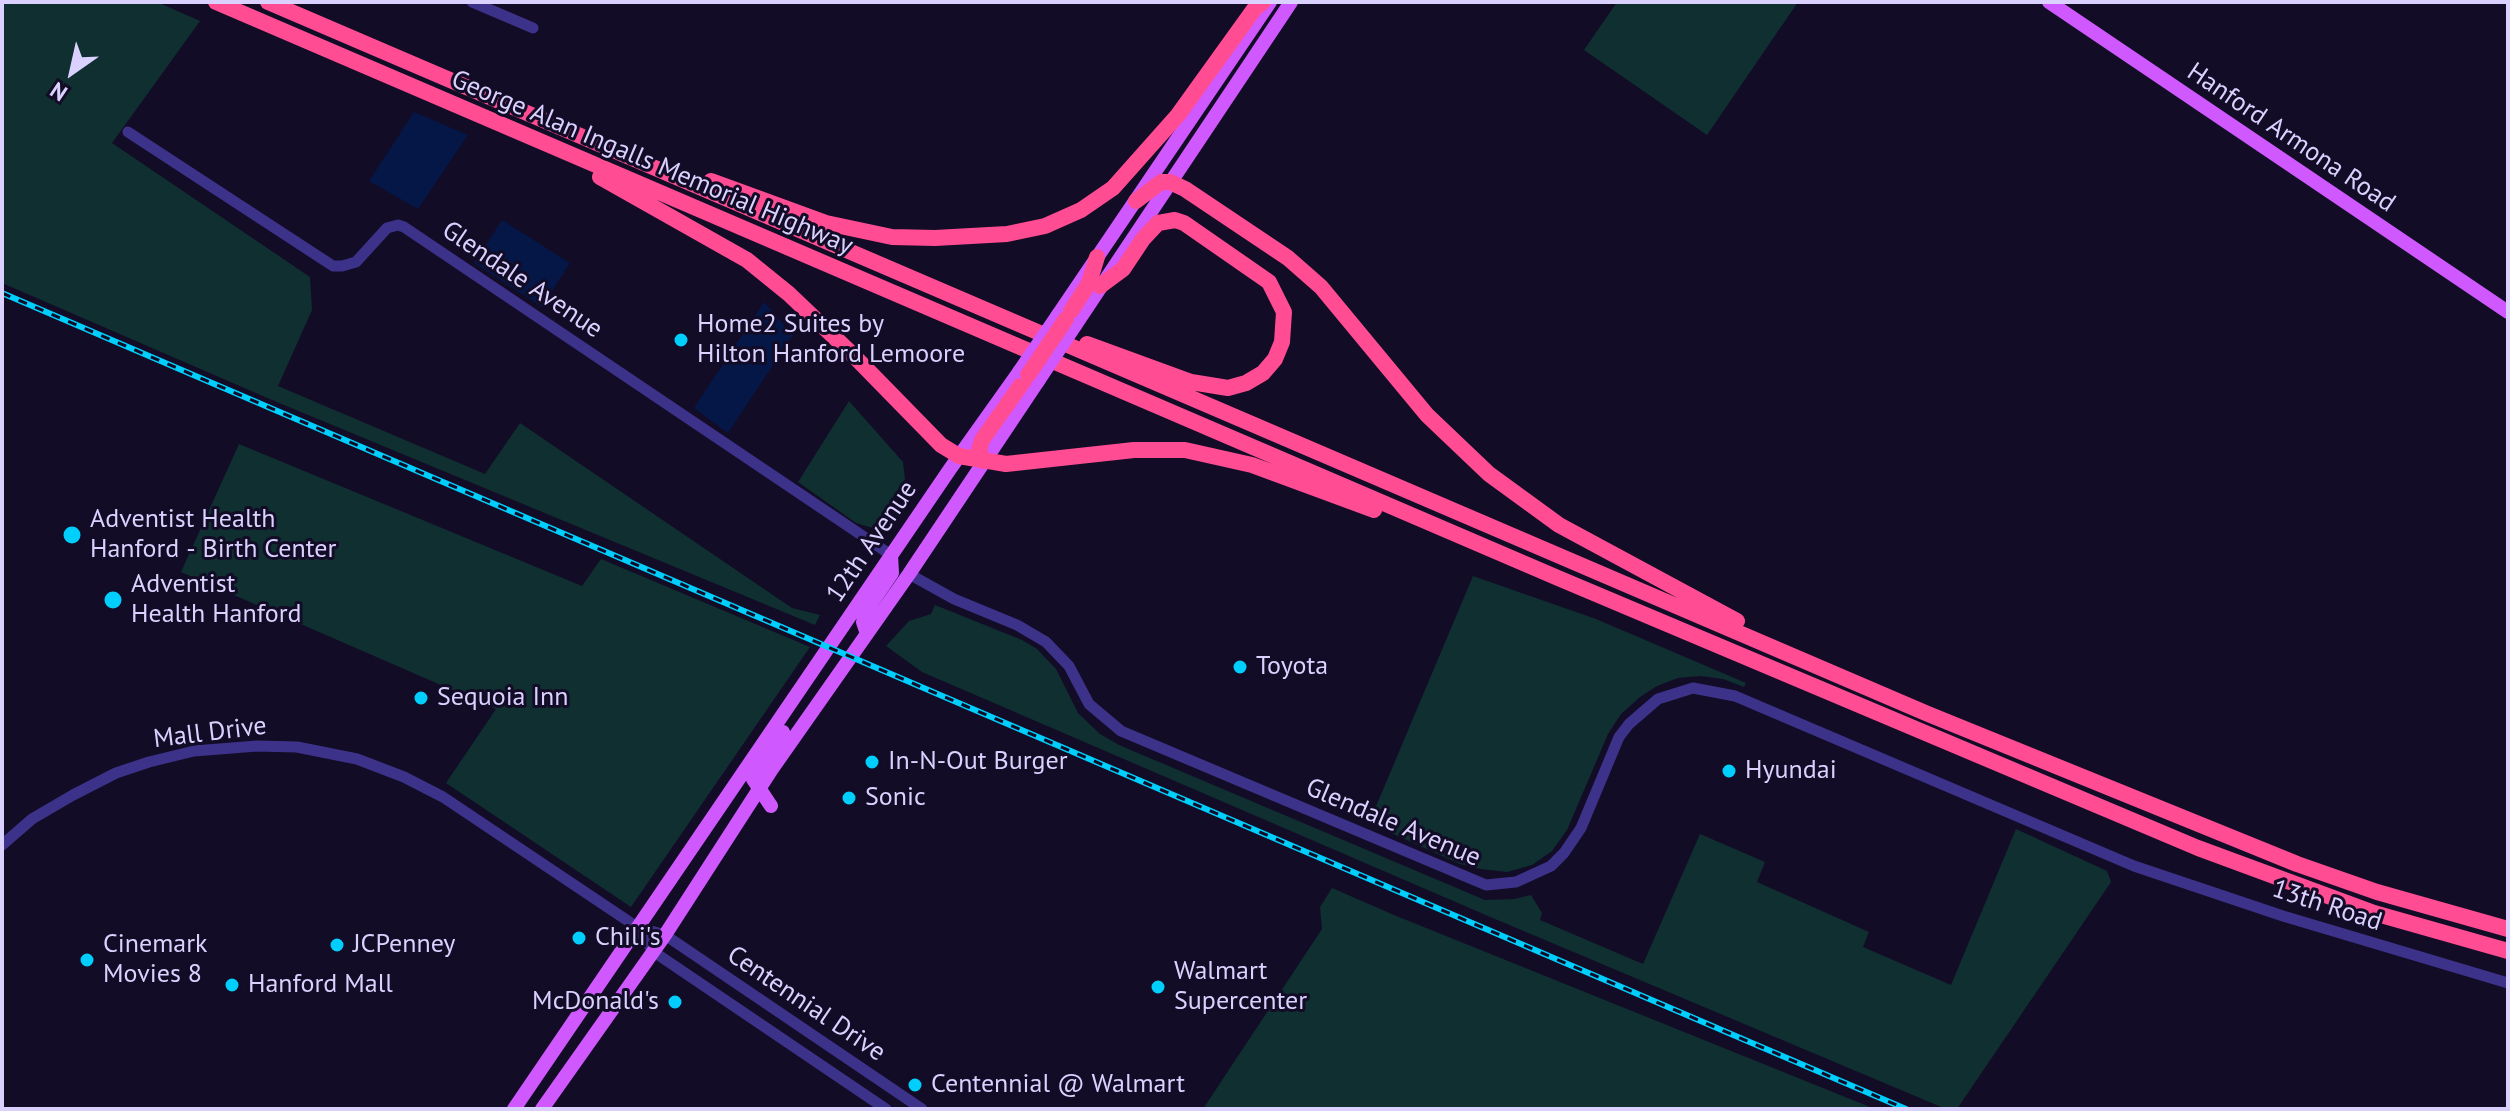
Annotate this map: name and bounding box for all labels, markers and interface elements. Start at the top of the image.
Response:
north arrow [32,32,112,112]
street label: Hanford Armona Road [2181,57,2401,219]
street label: George Alan Ingalls Memorial Highway [447,64,857,262]
text: N [45,76,72,108]
street label: Glendale Avenue [436,215,608,345]
place label: Home2 Suites by Hilton Hanford Lemoore [697,309,965,370]
marker: Home2 Suites by Hilton Hanford Lemoore [672,331,690,349]
street label: 12th Avenue [820,475,924,609]
place label: Adventist Health Hanford - Birth Center [90,504,336,566]
marker: Adventist Health Hanford - Birth Center [61,524,83,546]
place label: Adventist Health Hanford [131,569,302,630]
marker: Adventist Health Hanford [102,589,124,611]
place label: Toyota [1256,651,1328,683]
marker: Toyota [1231,658,1249,676]
place label: Sequoia Inn [437,682,568,714]
marker: Sequoia Inn [412,689,430,707]
street label: Mall Drive [152,711,268,755]
place label: In-N-Out Burger [888,746,1068,778]
marker: In-N-Out Burger [863,753,881,771]
place label: Hyundai [1745,755,1837,787]
marker: Hyundai [1720,762,1738,780]
street label: Glendale Avenue [1301,772,1485,874]
place label: Sonic [865,782,926,814]
marker: Sonic [840,789,858,807]
street label: 13th Road [2268,874,2386,938]
place label: Chili's [595,922,661,954]
place label: Cinemark Movies 8 [103,929,208,990]
place label: JCPenney [353,929,455,961]
marker: Chili's [570,929,588,947]
marker: JCPenney [328,936,346,954]
street label: Centennial Drive [721,940,891,1068]
marker: Cinemark Movies 8 [78,951,96,969]
place label: Walmart Supercenter [1174,956,1307,1018]
place label: Hanford Mall [248,969,393,1001]
marker: Hanford Mall [223,976,241,994]
marker: Walmart Supercenter [1149,978,1167,996]
place label: McDonald's [532,986,659,1018]
marker: McDonald's [666,993,684,1011]
place label: Centennial @ Walmart [931,1069,1185,1101]
marker: Centennial @ Walmart [906,1076,924,1094]

